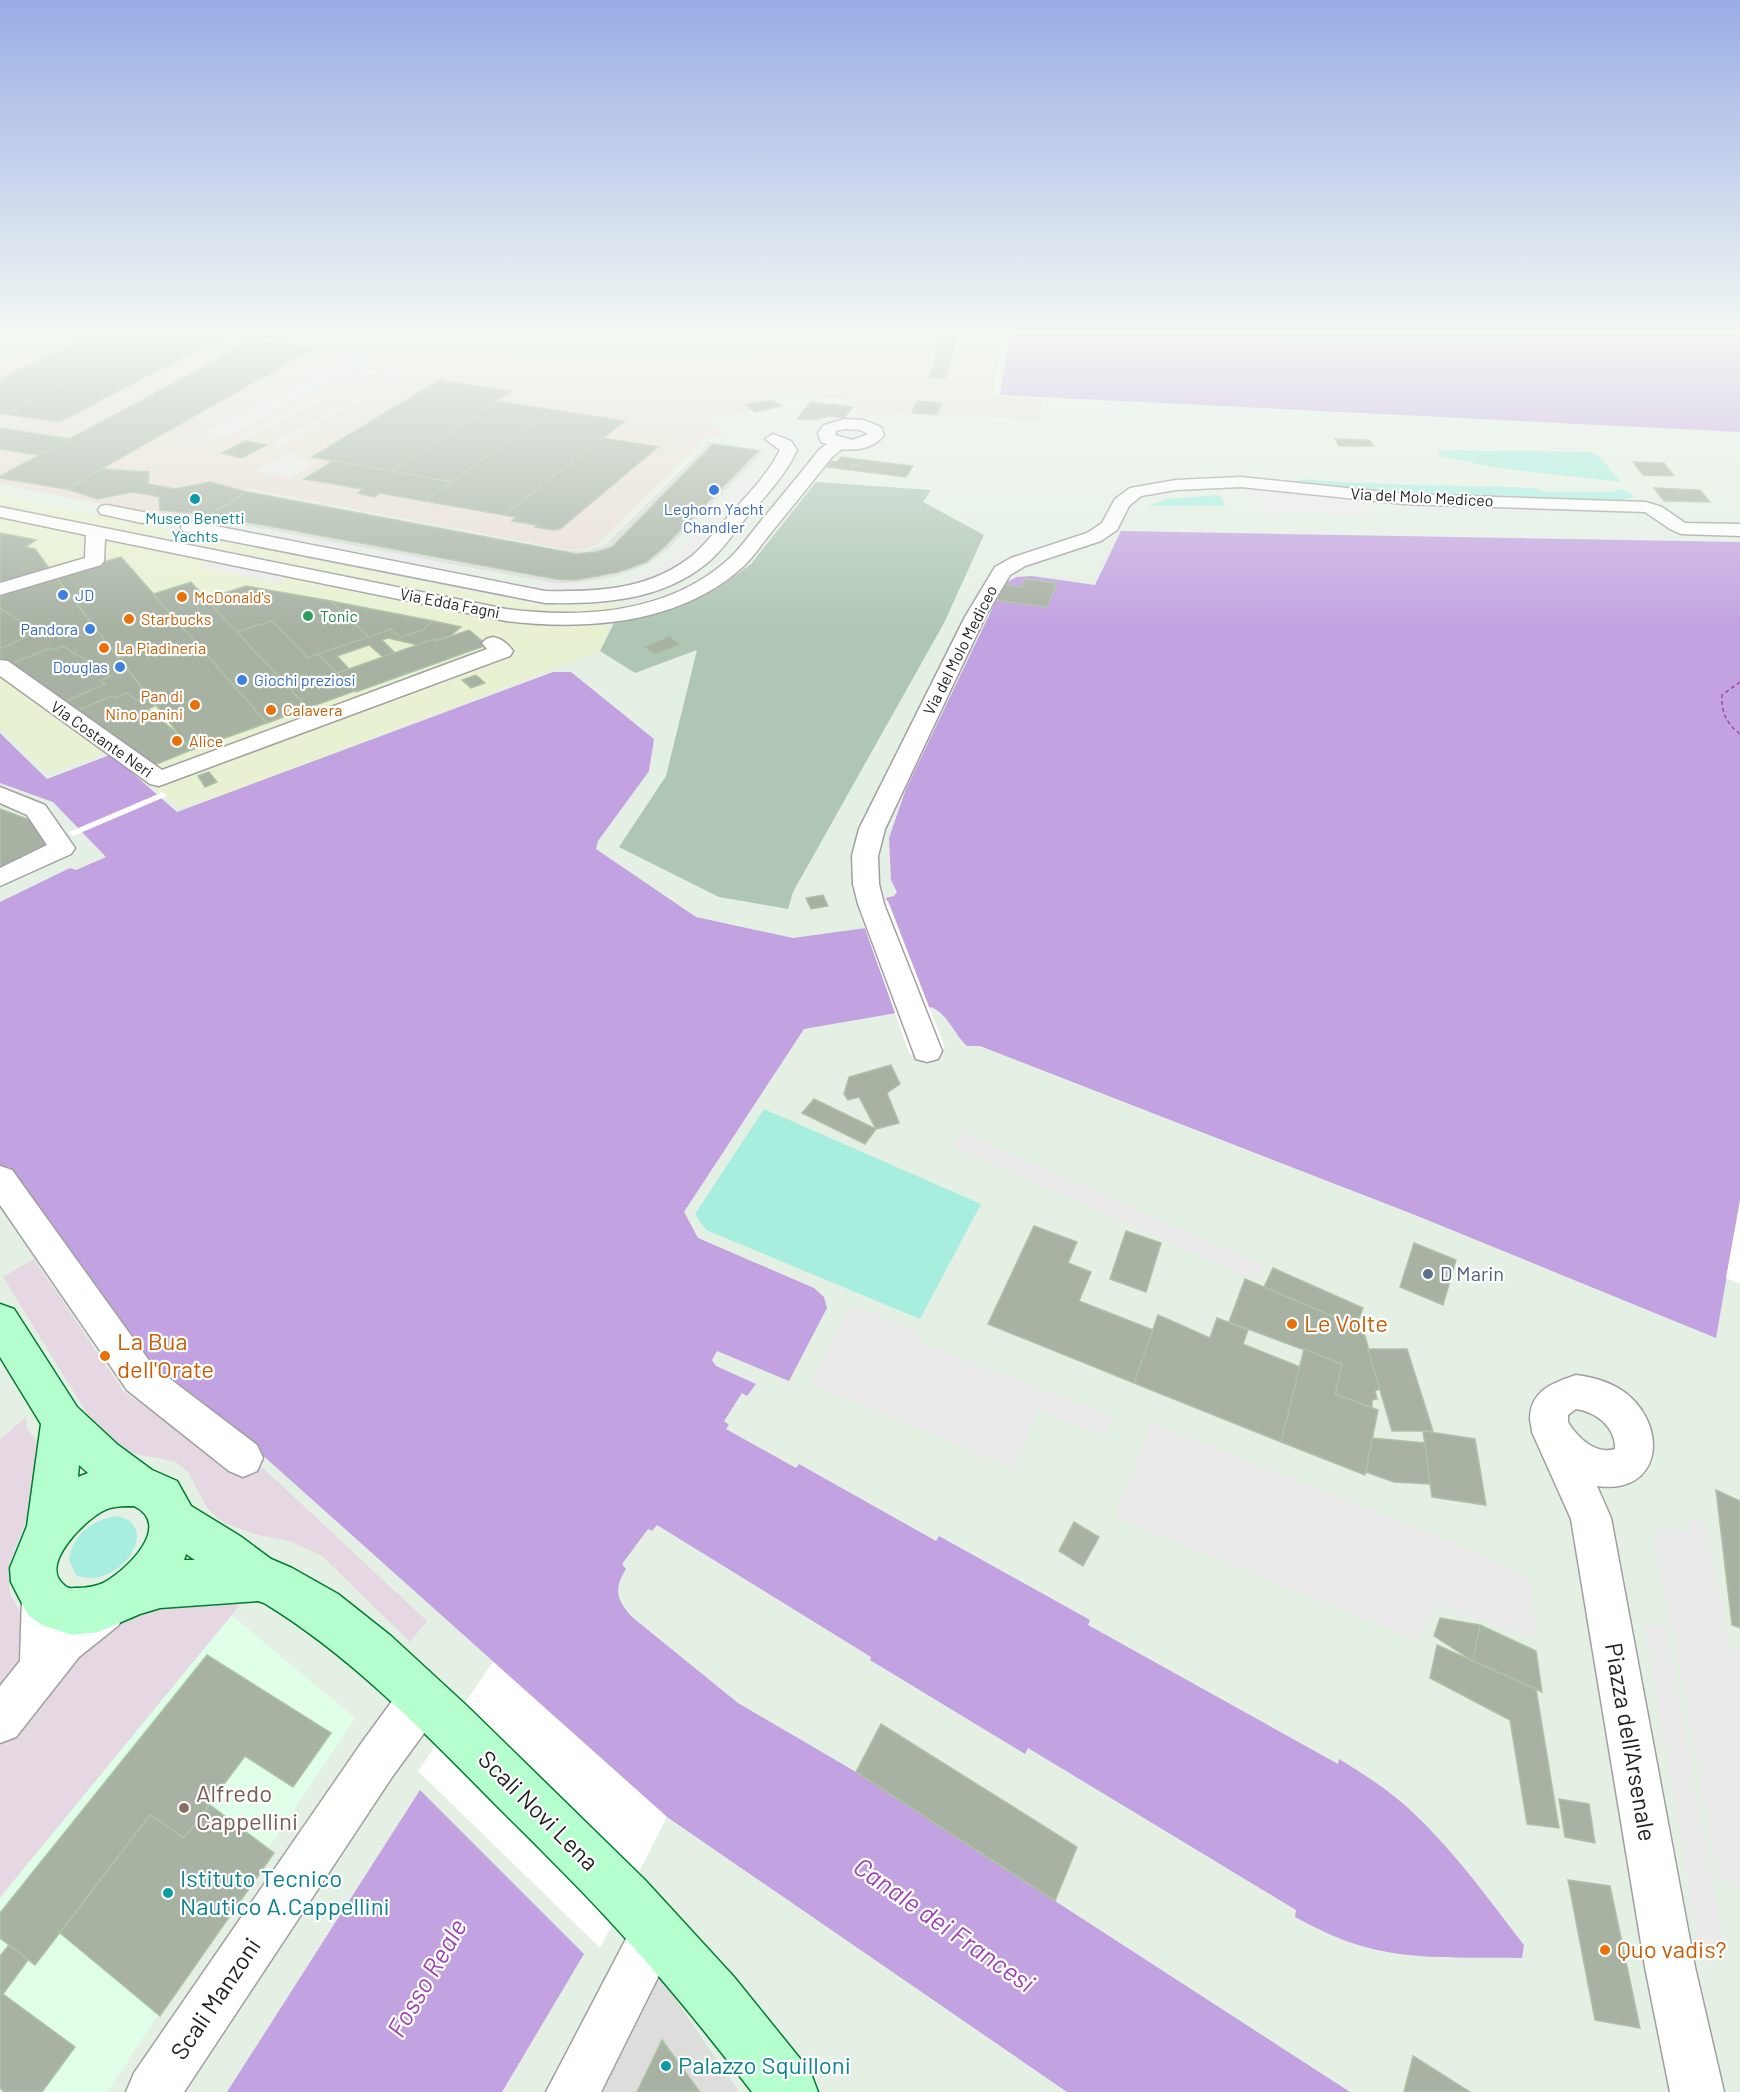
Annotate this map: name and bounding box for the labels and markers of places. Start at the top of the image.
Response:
marker: Leghorn Yacht Chandler [707,483,721,497]
marker: Museo Benetti Yachts [188,492,202,506]
place label: Leghorn Yacht Chandler [664,499,764,536]
place label: Museo Benetti Yachts [145,508,245,545]
place label: JD [75,585,94,604]
place label: McDonald's [194,587,271,606]
marker: JD [56,588,70,602]
marker: McDonald's [175,590,189,604]
place label: Tonic [320,606,358,625]
place label: Starbucks [141,609,211,628]
marker: Tonic [301,609,315,623]
marker: Starbucks [122,612,136,626]
place label: Pandora [20,619,78,638]
marker: Pandora [83,622,97,636]
place label: La Piadineria [116,638,206,657]
marker: La Piadineria [97,641,111,655]
place label: Douglas [53,657,108,676]
marker: Douglas [113,660,127,674]
place label: Giochi preziosi [254,670,356,689]
marker: Giochi preziosi [235,673,249,687]
place label: Pan di Nino panini [105,686,183,723]
marker: Pan di Nino panini [188,698,202,712]
place label: Calavera [283,700,342,719]
marker: Calavera [264,703,278,717]
place label: Alice [189,731,223,750]
marker: Alice [170,734,184,748]
place label: D Marin [1440,1261,1504,1285]
marker: D Marin [1421,1267,1435,1281]
place label: Le Volte [1304,1308,1388,1337]
marker: Le Volte [1285,1317,1299,1331]
place label: La Bua dell'Orate [117,1326,214,1383]
marker: La Bua dell'Orate [98,1349,112,1363]
place label: Alfredo Cappellini [196,1778,298,1835]
marker: Alfredo Cappellini [177,1801,191,1815]
place label: Istituto Tecnico Nautico A.Cappellini [180,1863,390,1920]
marker: Istituto Tecnico Nautico A.Cappellini [161,1886,175,1900]
place label: Quo vadis? [1617,1934,1727,1963]
marker: Quo vadis? [1598,1943,1612,1957]
place label: Palazzo Squilloni [678,2050,851,2079]
marker: Palazzo Squilloni [659,2059,673,2073]

